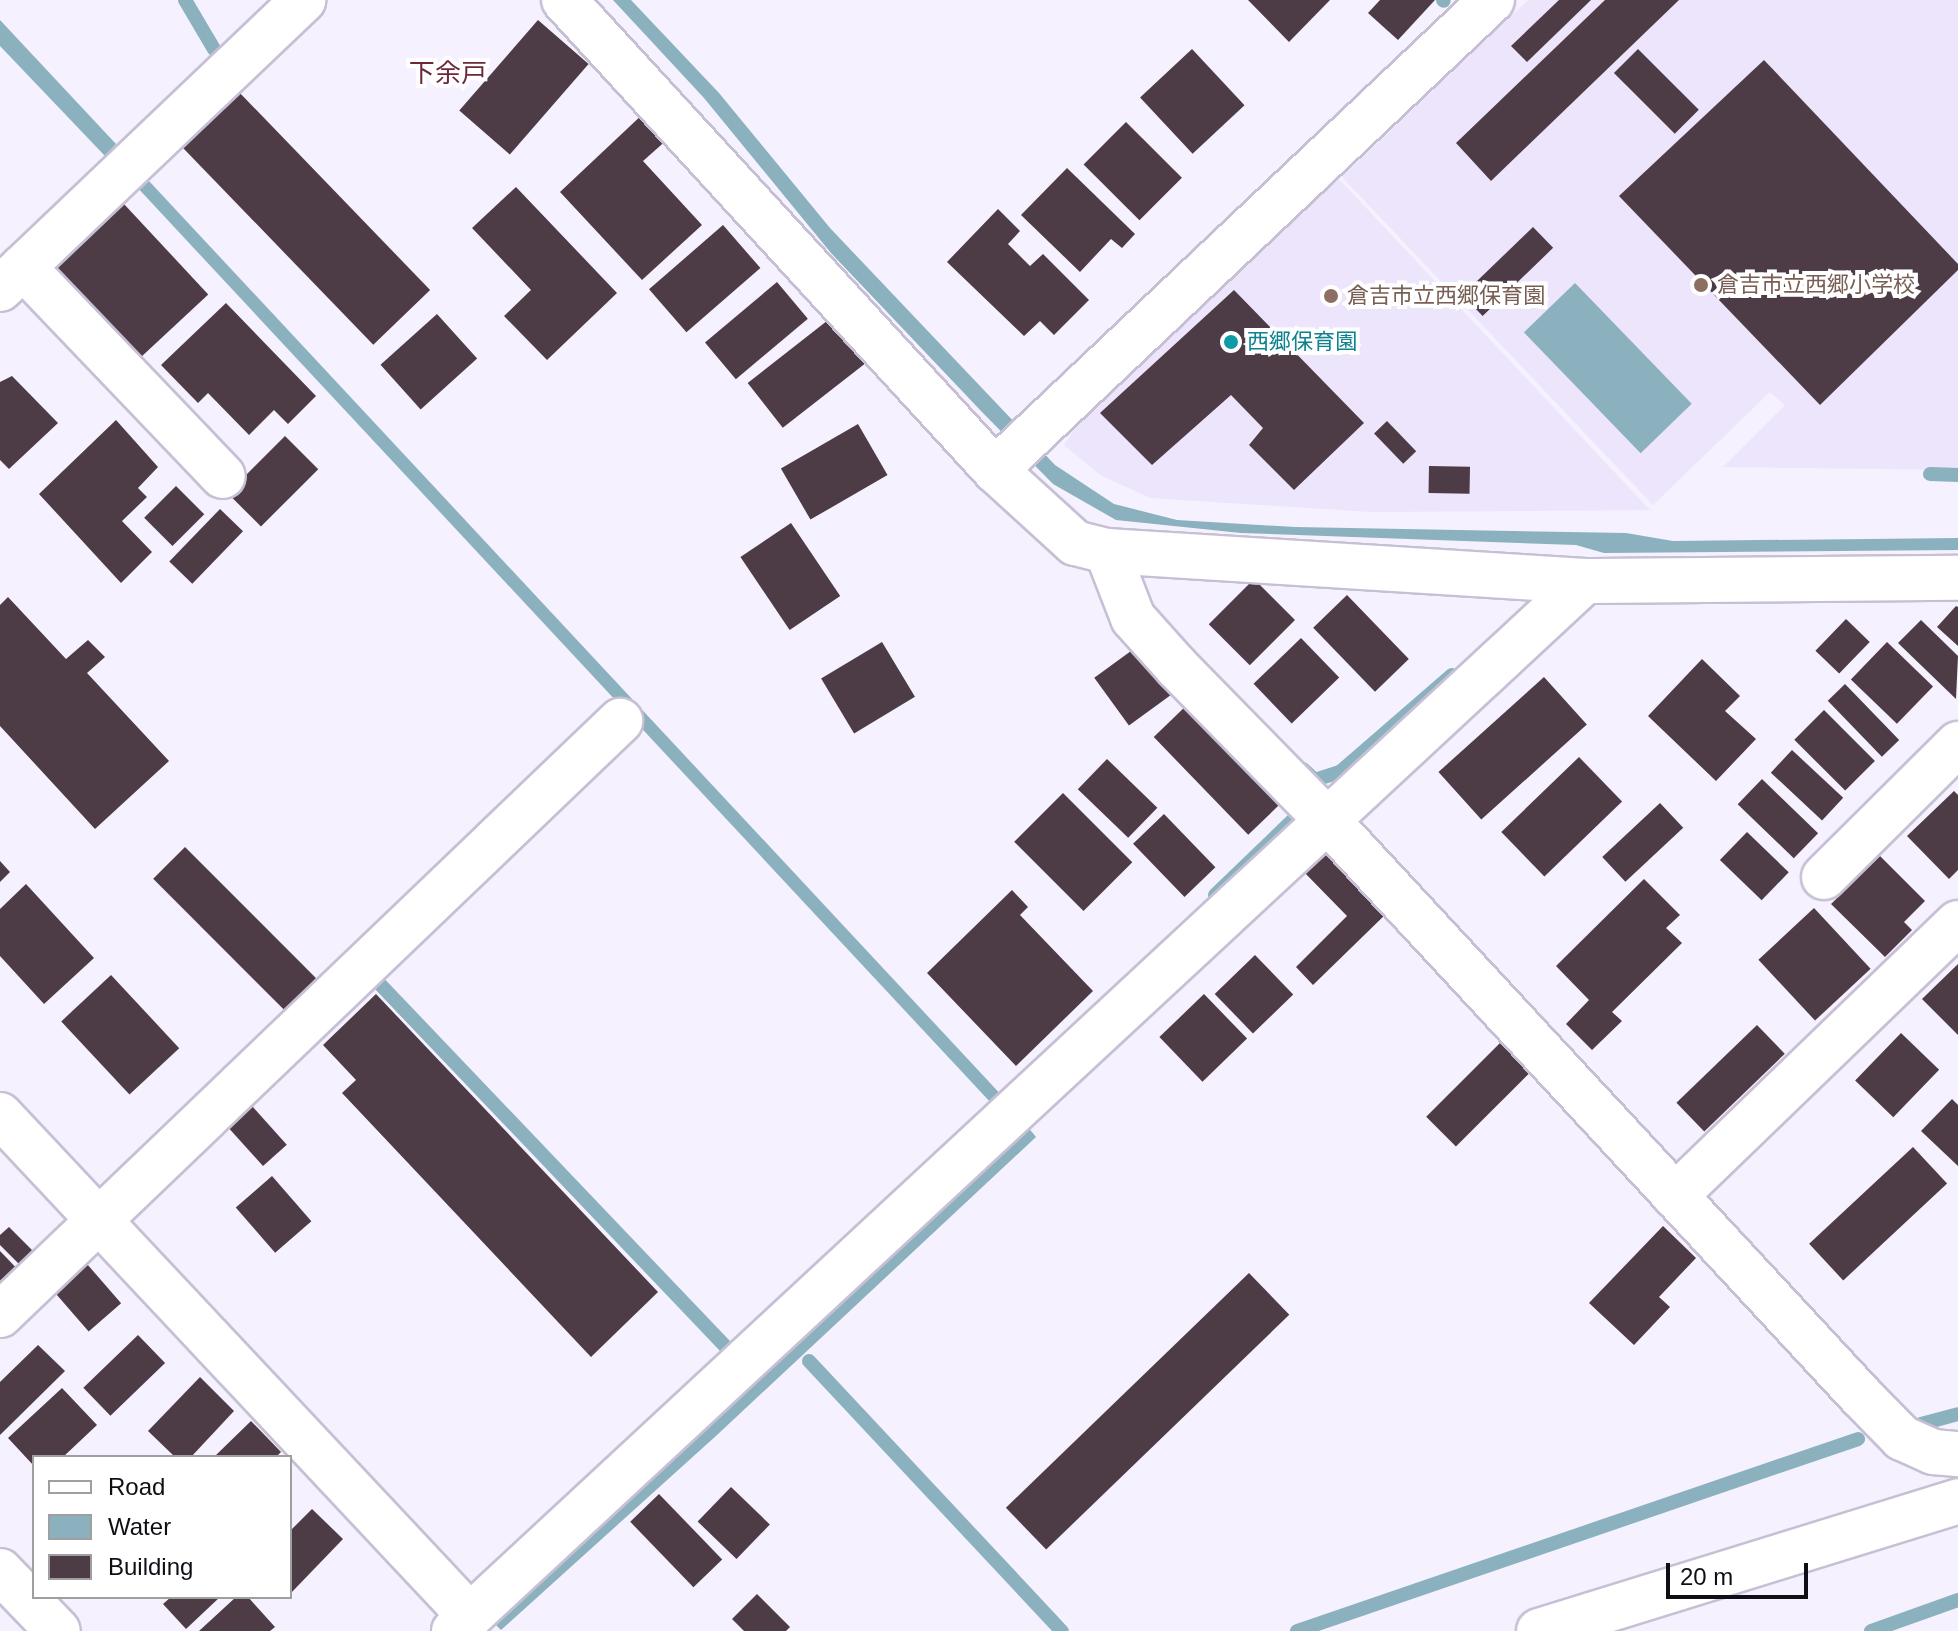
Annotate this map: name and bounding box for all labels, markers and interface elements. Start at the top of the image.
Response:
district label: 下余戸 [409,58,487,90]
place label: 倉吉市立西郷小学校 [1717,272,1915,298]
marker: 倉吉市立西郷小学校 [1692,276,1710,294]
place label: 倉吉市立西郷保育園 [1347,283,1545,309]
marker: 倉吉市立西郷保育園 [1322,287,1340,305]
place label: 西郷保育園 [1247,329,1357,355]
marker: 西郷保育園 [1222,333,1240,351]
legend [32,1455,292,1599]
text: Road [108,1473,165,1500]
text: Water [108,1513,171,1540]
scale bar [1670,1547,1812,1597]
text: Building [108,1553,193,1580]
text: 20 m [1680,1563,1733,1590]

